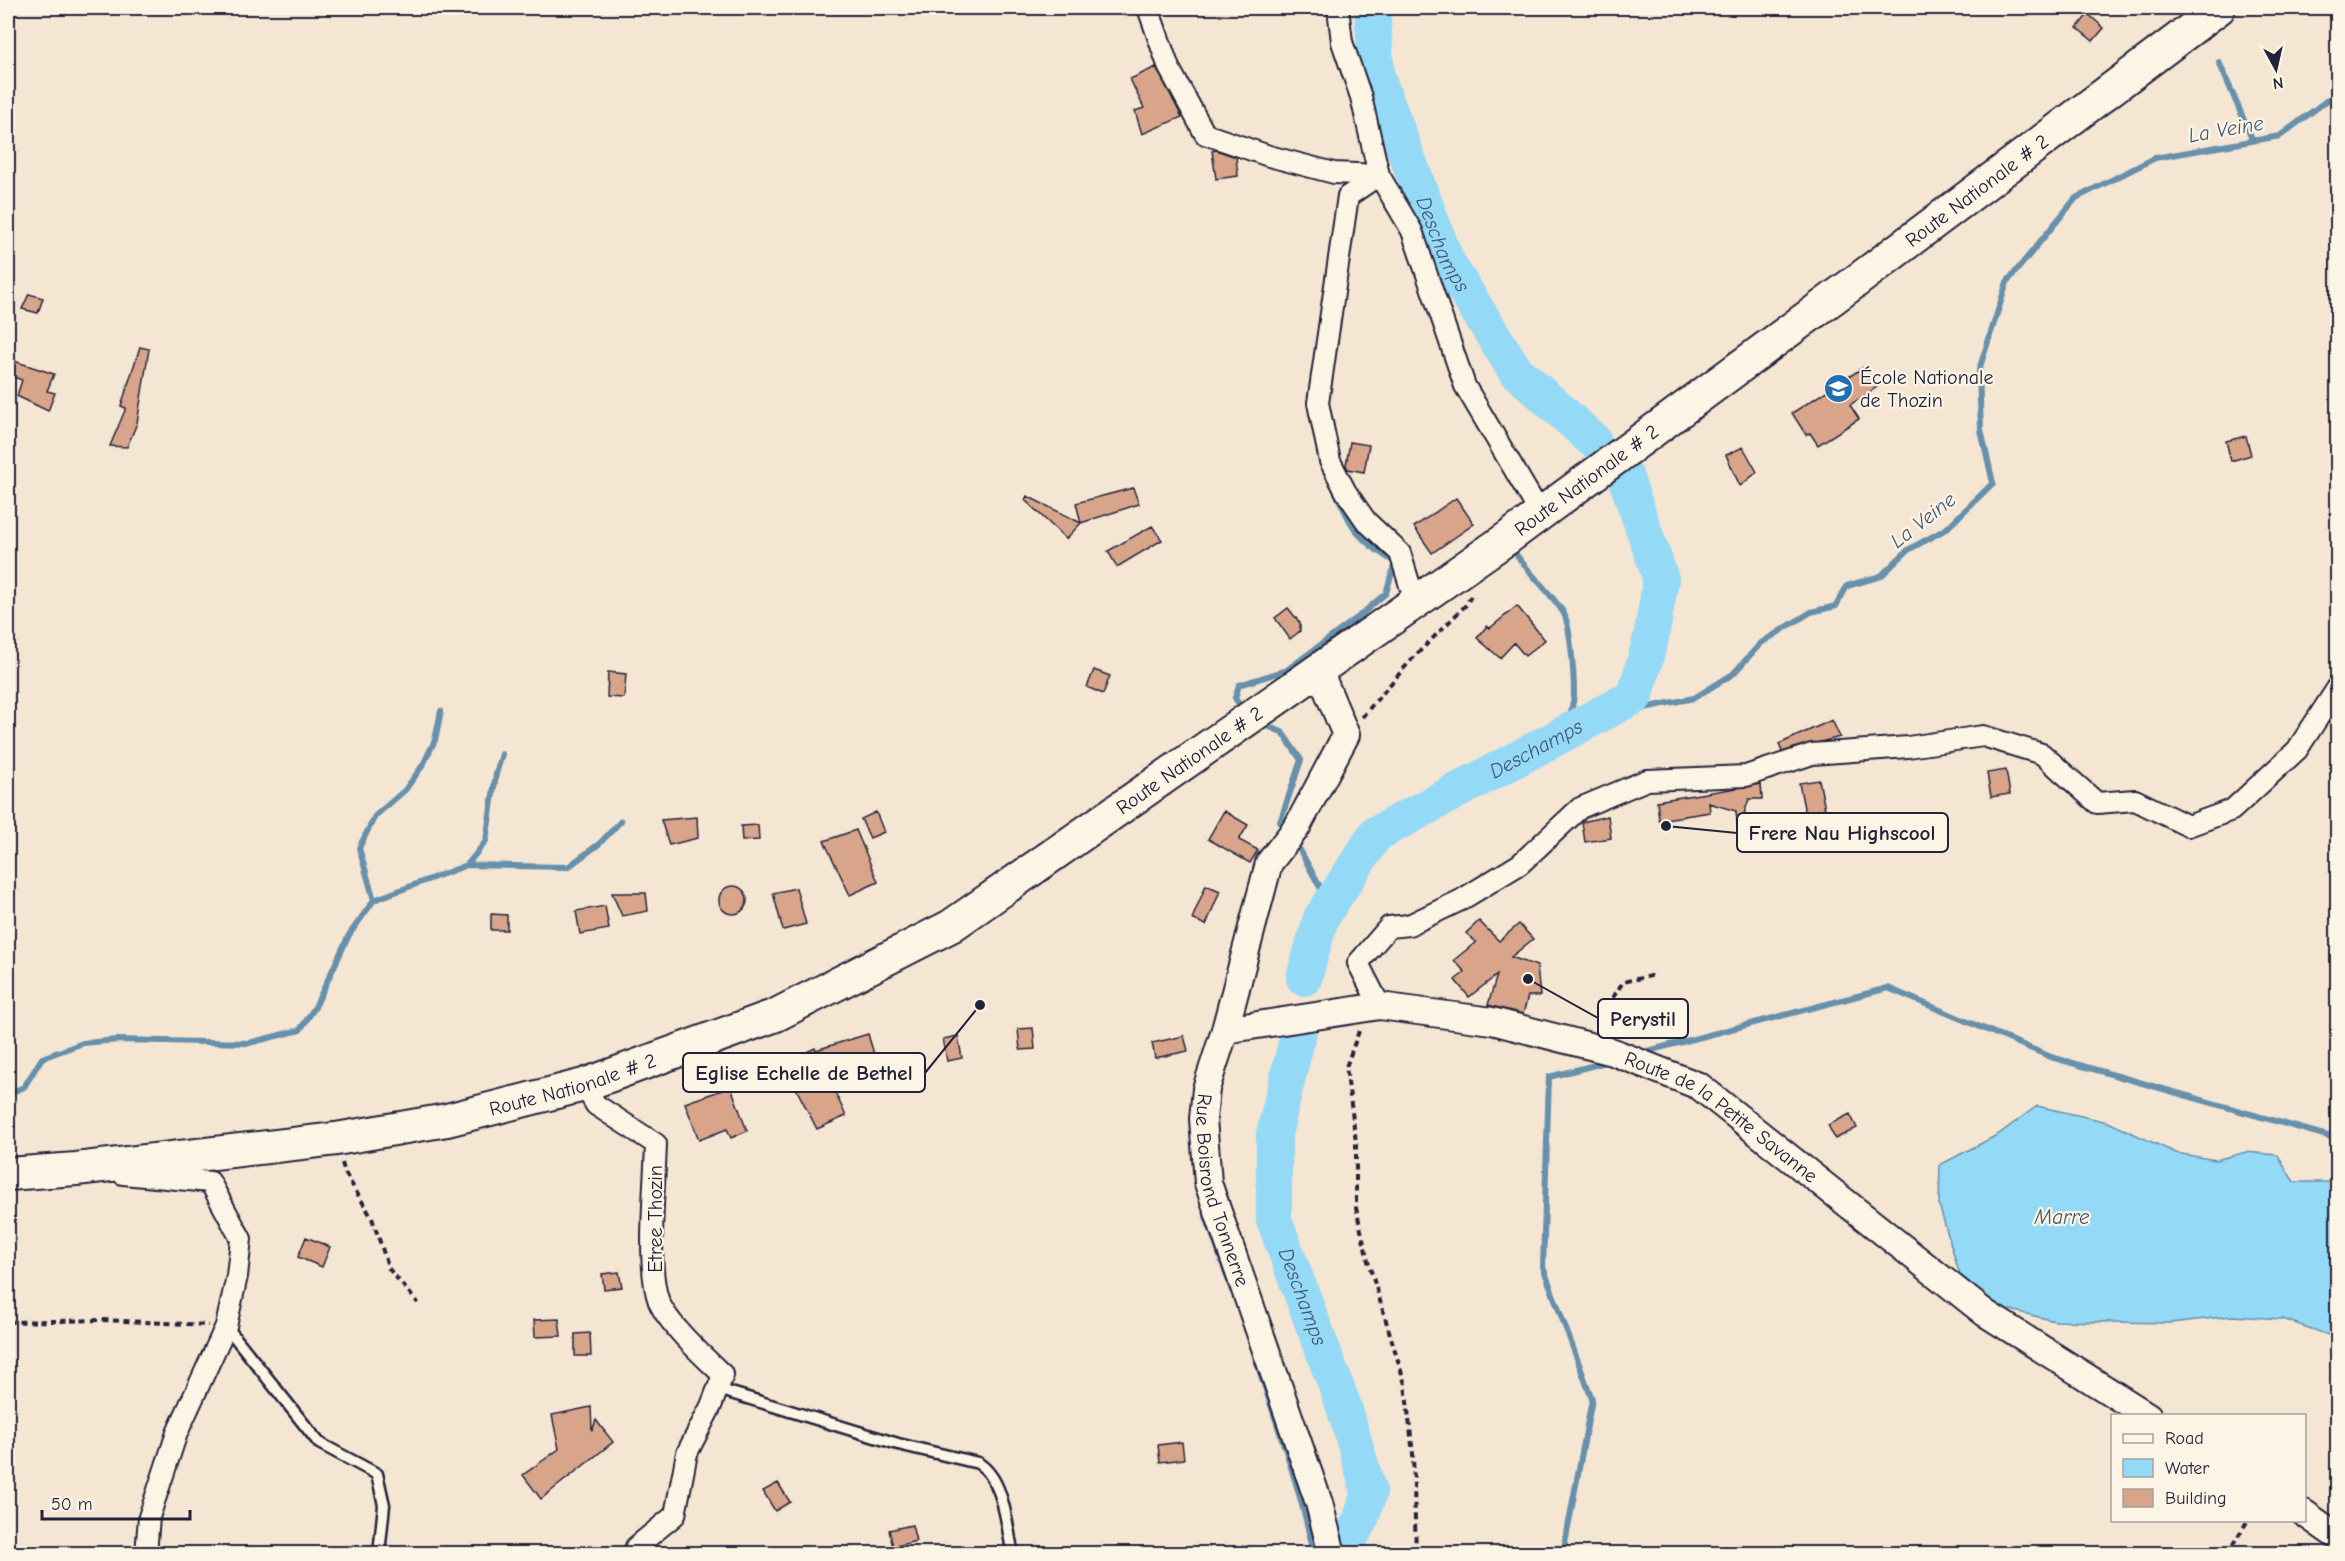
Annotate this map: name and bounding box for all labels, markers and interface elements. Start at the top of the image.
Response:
north arrow [2246,39,2306,99]
text: N [2272,73,2284,93]
water label: La Veine [2186,111,2266,147]
street label: Route Nationale # 2 [1901,129,2053,252]
water label: Deschamps [1411,193,1475,297]
place label: École Nationale de Thozin [1860,366,1993,412]
school or university icon: École Nationale de Thozin [1823,372,1855,404]
street label: Route Nationale # 2 [1510,419,1663,541]
water label: La Veine [1886,487,1961,553]
street label: Route Nationale # 2 [1112,701,1267,819]
water label: Deschamps [1485,714,1587,783]
callout: Frere Nau Highscool [1737,813,1948,852]
text: Frere Nau Highscool [1749,821,1935,845]
callout: Perystil [1598,999,1688,1038]
text: Perystil [1610,1007,1676,1031]
street label: Route de la Petite Savanne [1621,1046,1822,1187]
street label: Route Nationale # 2 [487,1048,659,1120]
callout: Eglise Echelle de Bethel [683,1053,925,1092]
text: Eglise Echelle de Bethel [695,1061,913,1085]
street label: Rue Boisrond Tonnerre [1191,1093,1254,1289]
street label: Etree Thozin [644,1165,667,1273]
water label: Marre [2033,1205,2090,1229]
water label: Deschamps [1274,1245,1332,1349]
legend [2111,1414,2306,1522]
text: Road [2165,1428,2204,1449]
text: Water [2165,1458,2210,1479]
scale bar [42,1483,190,1521]
text: Building [2165,1488,2227,1509]
text: 50 m [51,1494,93,1515]

